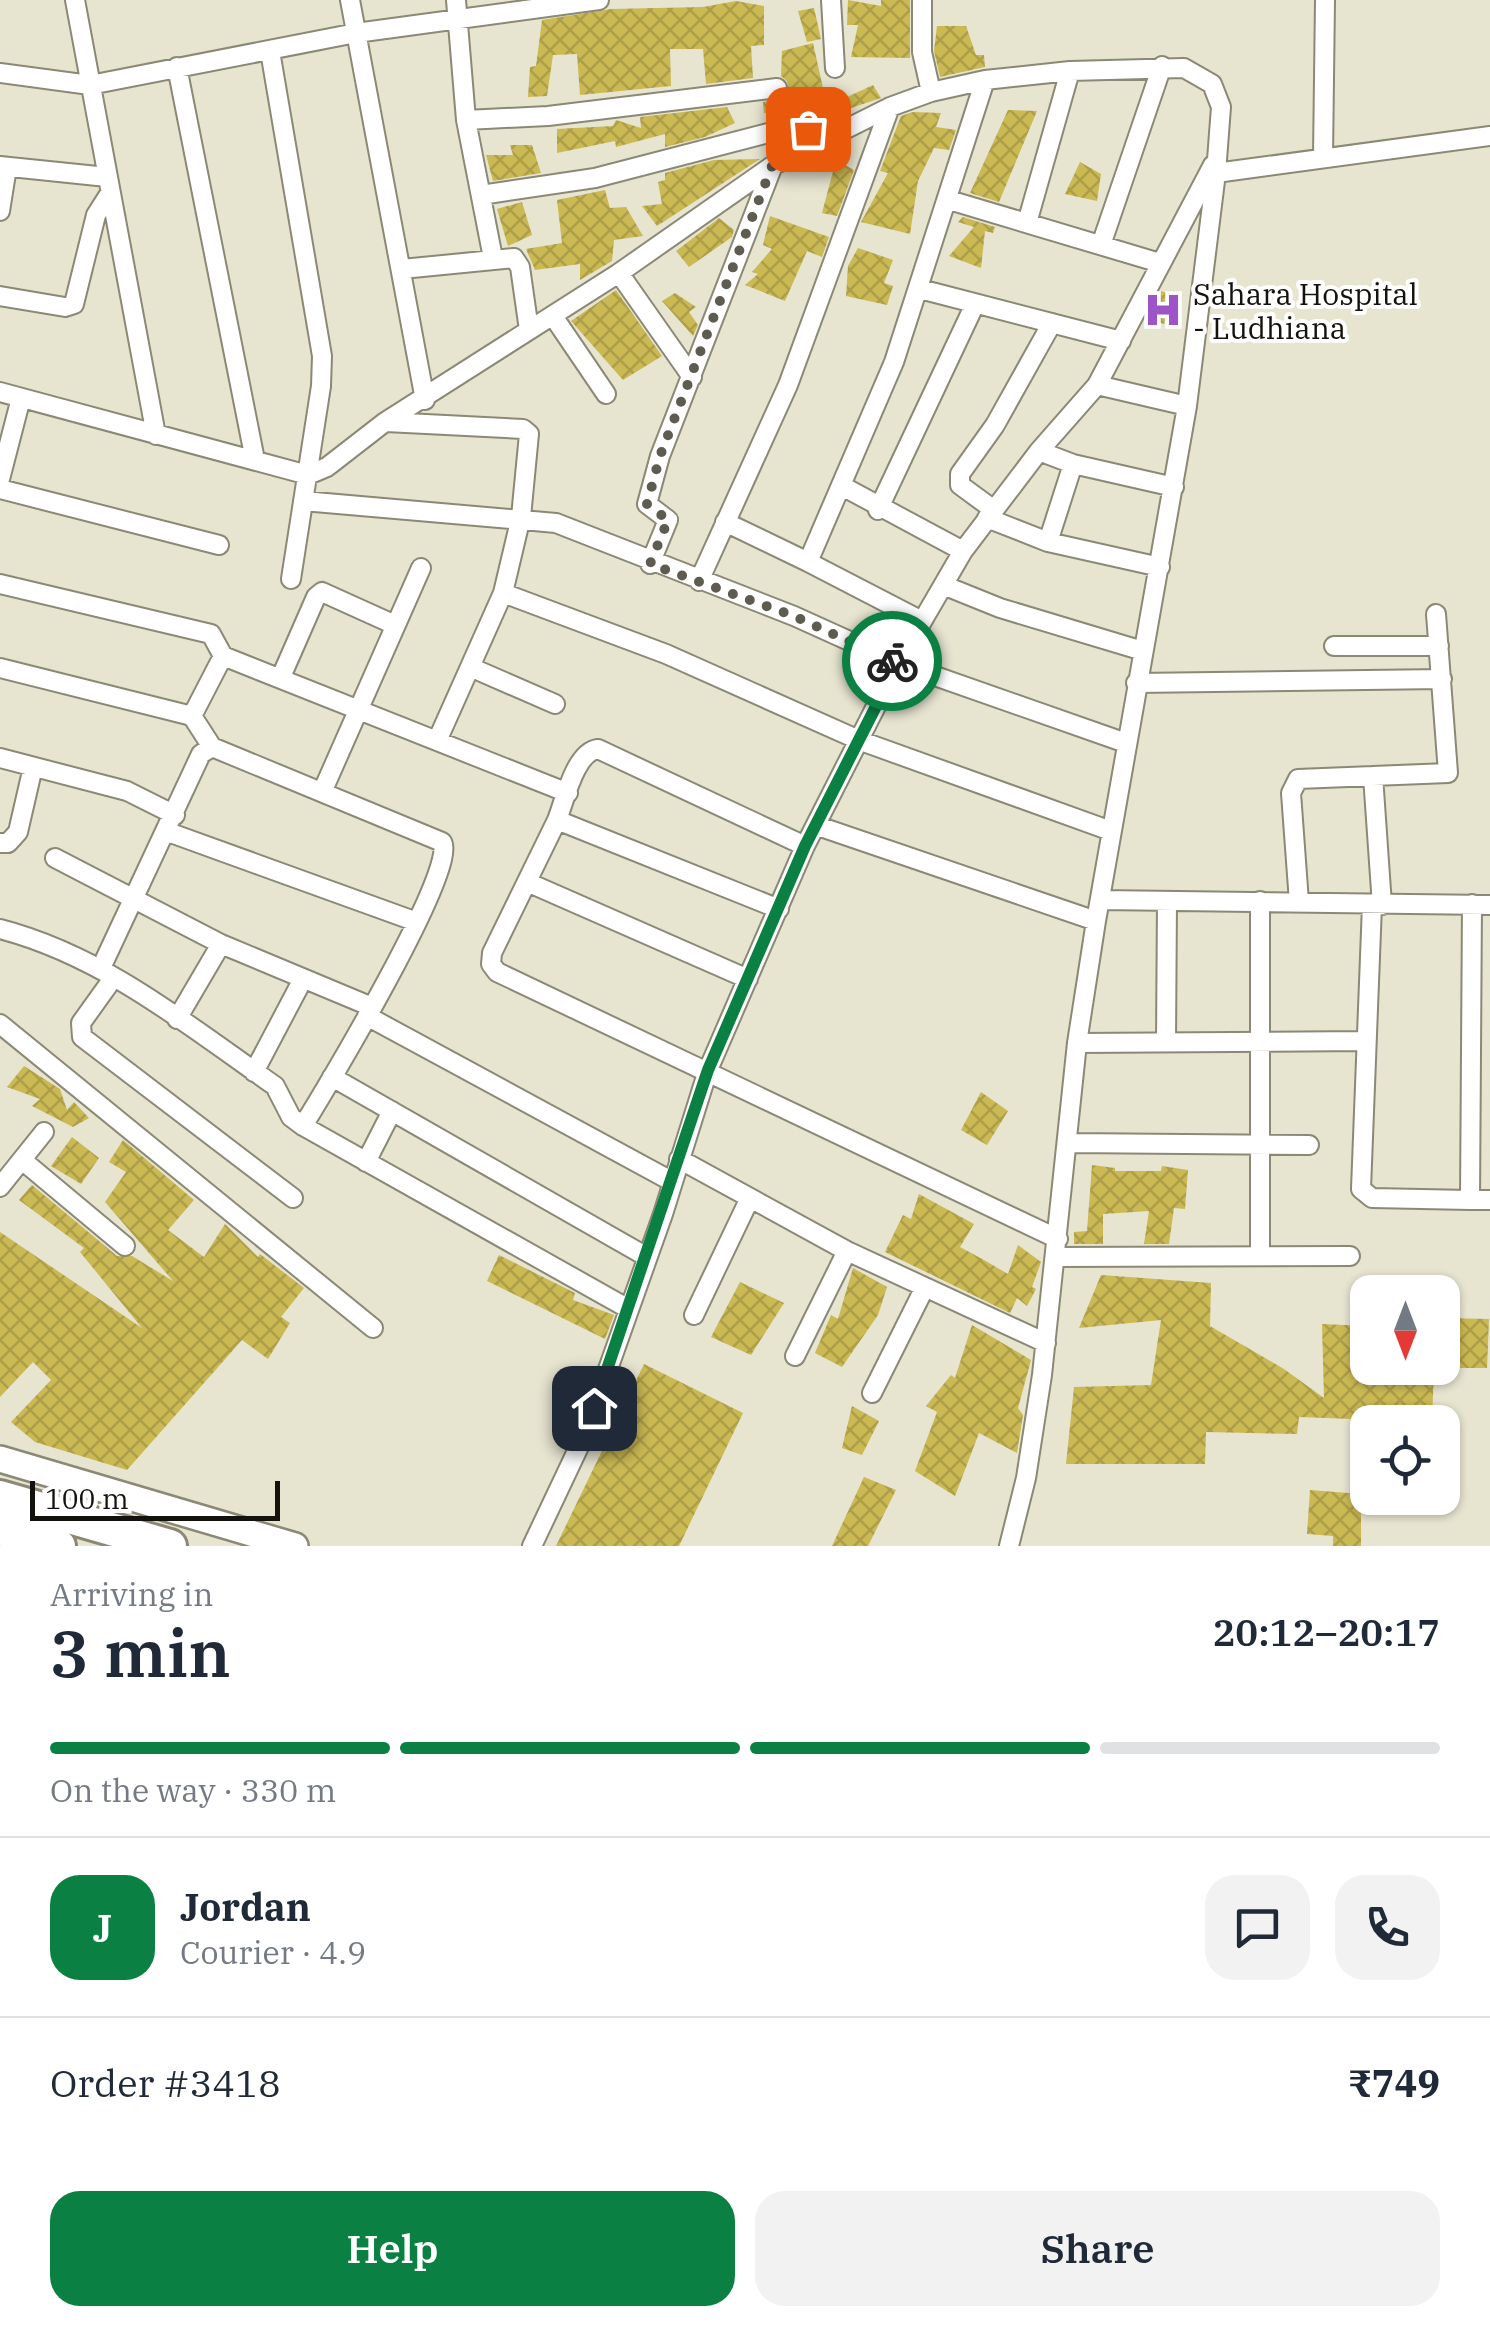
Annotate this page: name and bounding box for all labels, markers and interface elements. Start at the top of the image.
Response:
pin [766,87,851,172]
icon: bag [781,102,836,157]
place label: Sahara Hospital - Ludhiana [1193,274,1418,347]
hospital icon: Sahara Hospital - Ludhiana [1142,289,1184,331]
courier [842,611,942,711]
icon: bike [865,634,920,689]
north arrow [1350,1275,1460,1385]
map controls [1350,1275,1460,1515]
pin [552,1366,637,1451]
icon: home [567,1381,622,1436]
button: locate [1350,1405,1460,1515]
scale bar [30,1476,280,1520]
text: 100 m [45,1480,129,1517]
text: Arriving in [50,1573,213,1615]
text: 20:12–20:17 [1213,1607,1440,1656]
text: 3 min [50,1610,231,1695]
text: On the way · 330 m [50,1769,336,1811]
button: chat [1205,1875,1310,1980]
button: phone [1335,1875,1440,1980]
text: Jordan [180,1882,311,1931]
text: J [93,1903,112,1952]
text: Courier · 4.9 [180,1931,366,1973]
text: Order #3418 [50,2058,281,2107]
text: ₹749 [1347,2058,1440,2107]
button: Help [50,2191,735,2306]
button: Share [755,2191,1440,2306]

